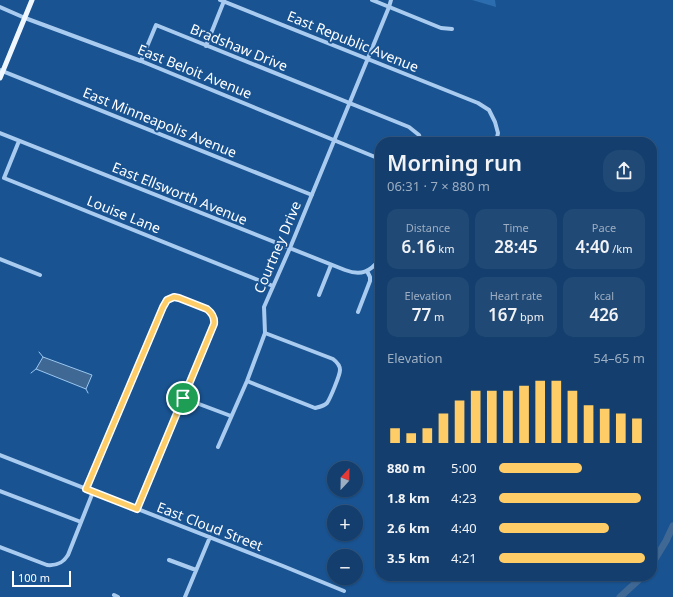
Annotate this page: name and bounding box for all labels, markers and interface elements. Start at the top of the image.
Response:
street label: East Republic Avenue [284,6,422,76]
street label: Bradshaw Drive [187,19,291,75]
street label: East Beloit Avenue [135,39,255,103]
street label: East Minneapolis Avenue [80,82,240,162]
text: Morning run [387,147,522,177]
button: share [603,150,645,192]
street label: East Ellsworth Avenue [109,157,251,229]
text: 06:31 · 7 × 880 m [387,177,490,195]
street label: Louise Lane [84,191,164,237]
street label: Courtney Drive [249,198,305,296]
text: Distance [406,220,450,235]
text: Time [503,220,529,235]
text: Pace [592,220,616,235]
text: 6.16 [402,235,435,258]
text: 28:45 [494,235,538,258]
text: 4:40 [576,235,609,258]
text: km [435,241,454,256]
text: /km [609,241,633,256]
text: Elevation [405,288,451,303]
text: Heart rate [490,288,542,303]
text: kcal [594,288,614,303]
text: 77 [412,303,431,326]
text: 167 [488,303,517,326]
text: 426 [589,303,619,326]
text: m [431,309,444,324]
text: bpm [517,309,544,324]
text: Elevation [387,349,443,367]
text: 54–65 m [593,349,645,367]
pin [166,381,200,415]
icon: arrive [172,387,194,409]
text: 880 m [387,459,425,477]
text: 5:00 [451,459,477,477]
north arrow [327,461,363,497]
map controls [327,461,363,585]
text: 1.8 km [387,489,430,507]
text: 4:23 [451,489,477,507]
street label: East Cloud Street [154,497,266,555]
button: + [327,505,363,541]
text: 2.6 km [387,519,430,537]
text: 4:40 [451,519,477,537]
button: − [327,549,363,585]
text: 3.5 km [387,549,430,567]
text: 4:21 [451,549,477,567]
scale bar [12,569,71,588]
text: 100 m [18,570,50,585]

